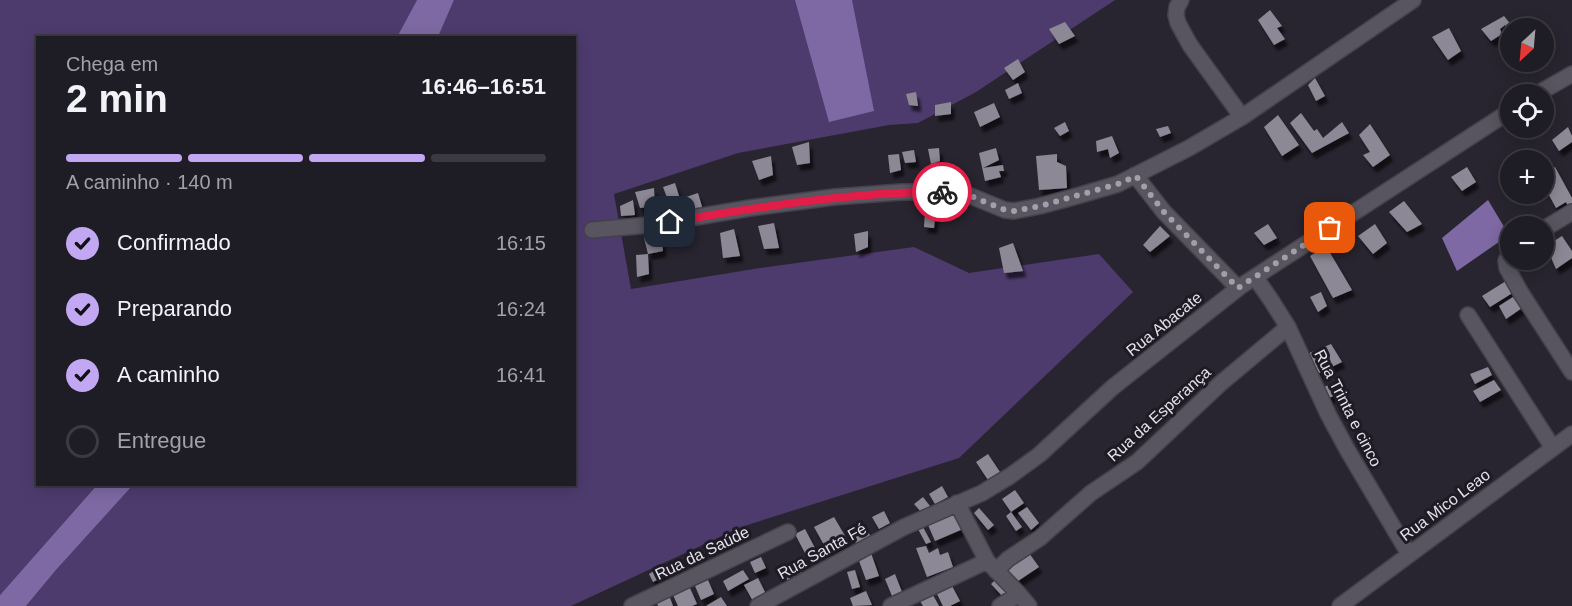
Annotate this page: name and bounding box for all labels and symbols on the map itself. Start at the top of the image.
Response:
north arrow [1500,18,1554,72]
courier [912,162,972,222]
pin [644,196,695,247]
pin [1304,202,1355,253]
street label: Rua Abacate [1123,288,1205,359]
street label: Rua Trinta e cinco [1311,347,1385,469]
street label: Rua da Esperança [1104,363,1214,465]
street label: Rua Mico Leao [1397,466,1493,544]
street label: Rua Santa Fé [775,520,869,582]
street label: Rua da Saúde [652,523,752,583]

